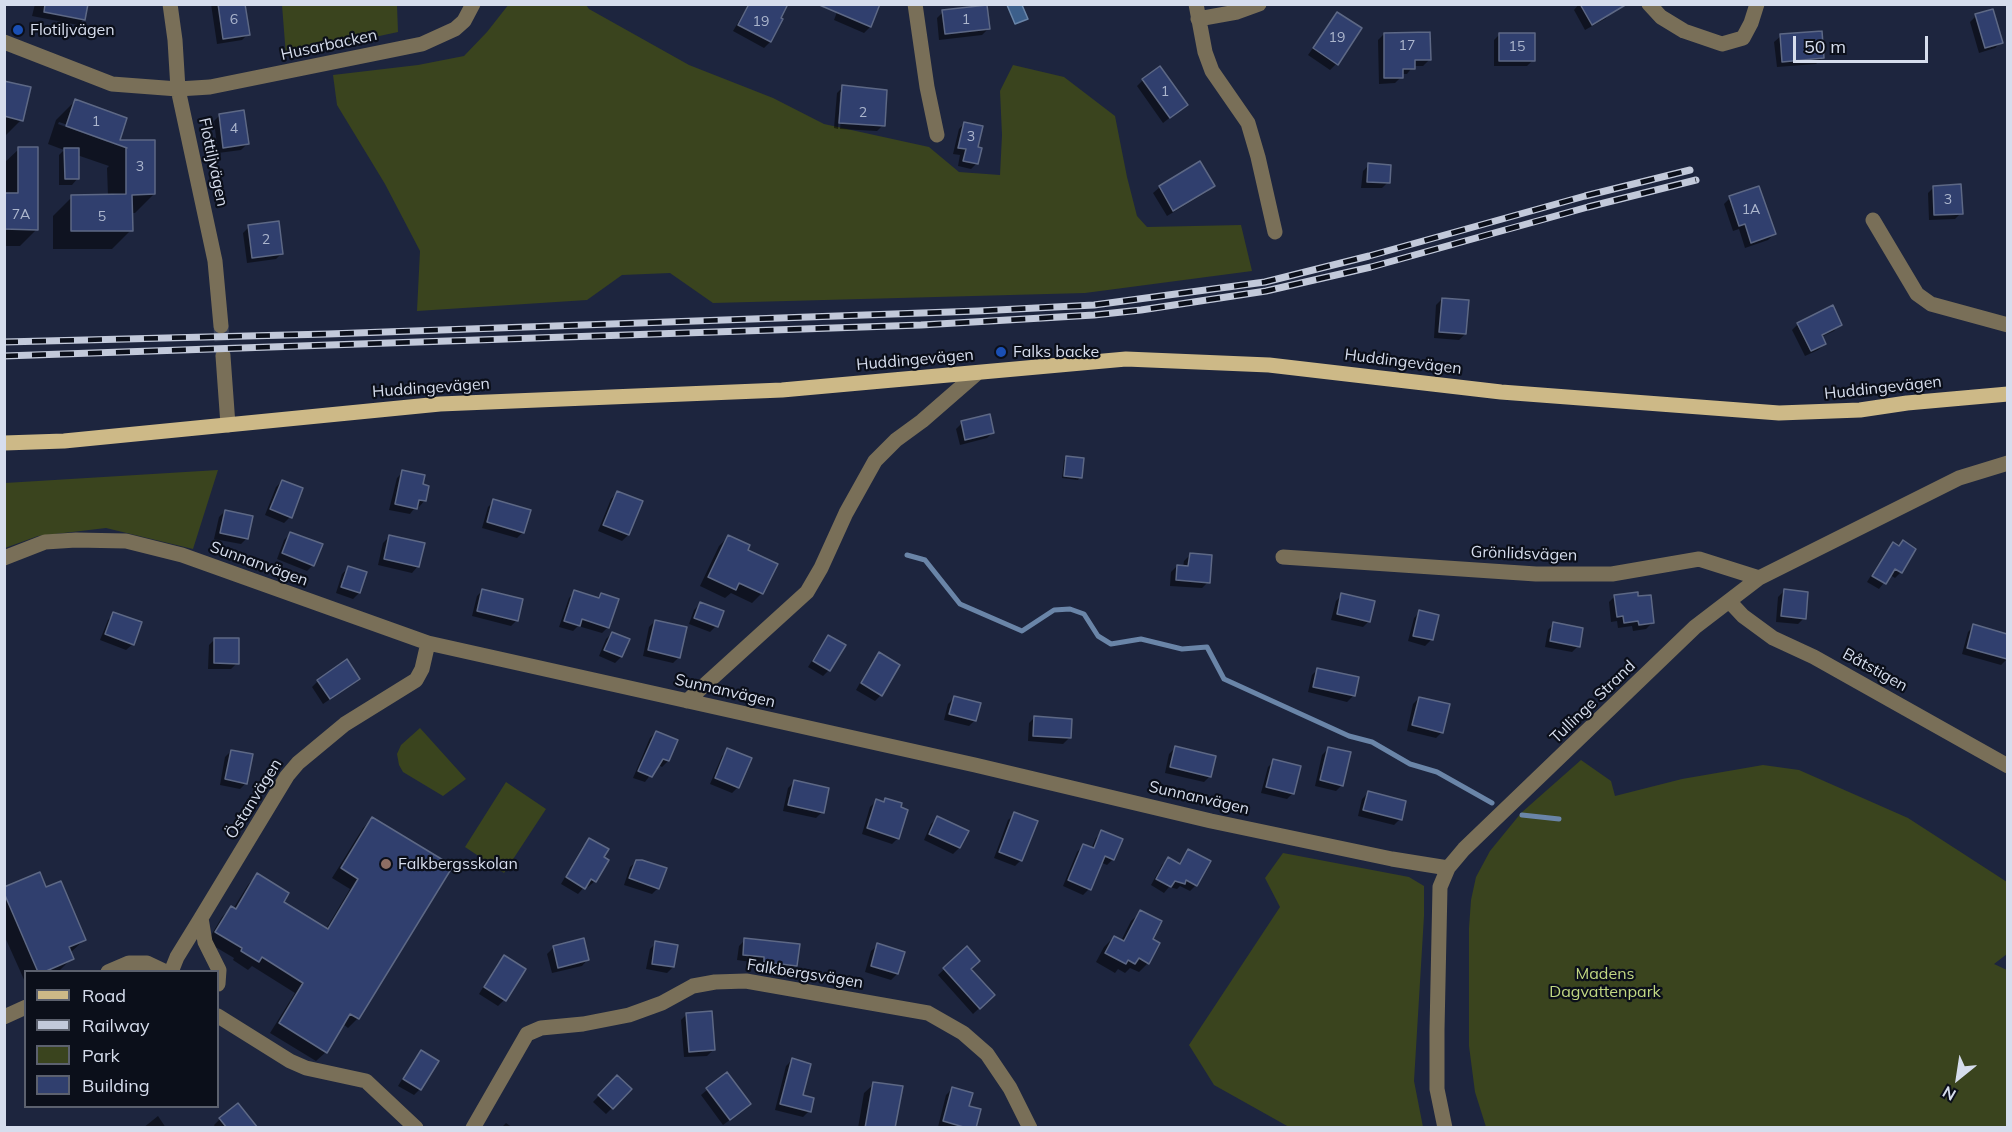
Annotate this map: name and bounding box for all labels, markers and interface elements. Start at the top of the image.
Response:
house number: 6 [230,12,238,28]
house number: 1 [962,12,970,28]
house number: 19 [753,14,769,30]
place label: Flotiljvägen [30,20,115,40]
marker: Flotiljvägen [11,23,25,37]
scale bar [1796,24,1931,62]
street label: Husarbacken [279,25,379,65]
house number: 19 [1329,30,1345,46]
text: 50 m [1804,35,1846,58]
house number: 17 [1399,38,1415,54]
house number: 15 [1509,39,1525,55]
house number: 1 [1161,84,1169,100]
house number: 2 [859,105,867,121]
house number: 1 [92,114,100,130]
street label: Flottiljvägen [194,116,232,208]
house number: 4 [230,121,238,137]
house number: 3 [967,129,975,145]
house number: 3 [136,159,144,175]
house number: 3 [1944,192,1952,208]
house number: 1A [1742,202,1760,218]
house number: 7A [12,207,30,223]
house number: 5 [98,209,106,225]
house number: 2 [262,232,270,248]
place label: Falks backe [1013,342,1099,362]
street label: Huddingevägen [855,345,975,375]
marker: Falks backe [994,345,1008,359]
street label: Huddingevägen [1343,345,1463,379]
street label: Huddingevägen [1823,372,1943,404]
street label: Huddingevägen [372,374,490,402]
street label: Sunnanvägen [207,537,311,591]
street label: Grönlidsvägen [1470,543,1578,565]
street label: Båtstigen [1839,644,1911,696]
street label: Tullinge Strand [1546,657,1640,747]
street label: Sunnanvägen [673,670,777,712]
street label: Östanvägen [222,756,286,842]
street label: Sunnanvägen [1147,777,1251,819]
place label: Falkbergsskolan [398,854,518,874]
marker: Falkbergsskolan [379,857,393,871]
street label: Falkbergsvägen [745,955,865,993]
park label: Madens Dagvattenpark [1549,964,1661,1002]
legend [24,970,219,1108]
text: Road [82,984,126,1007]
text: Railway [82,1014,150,1037]
text: Park [82,1044,120,1067]
north arrow [1928,1048,1988,1108]
text: Building [82,1074,150,1097]
text: N [1939,1082,1959,1105]

